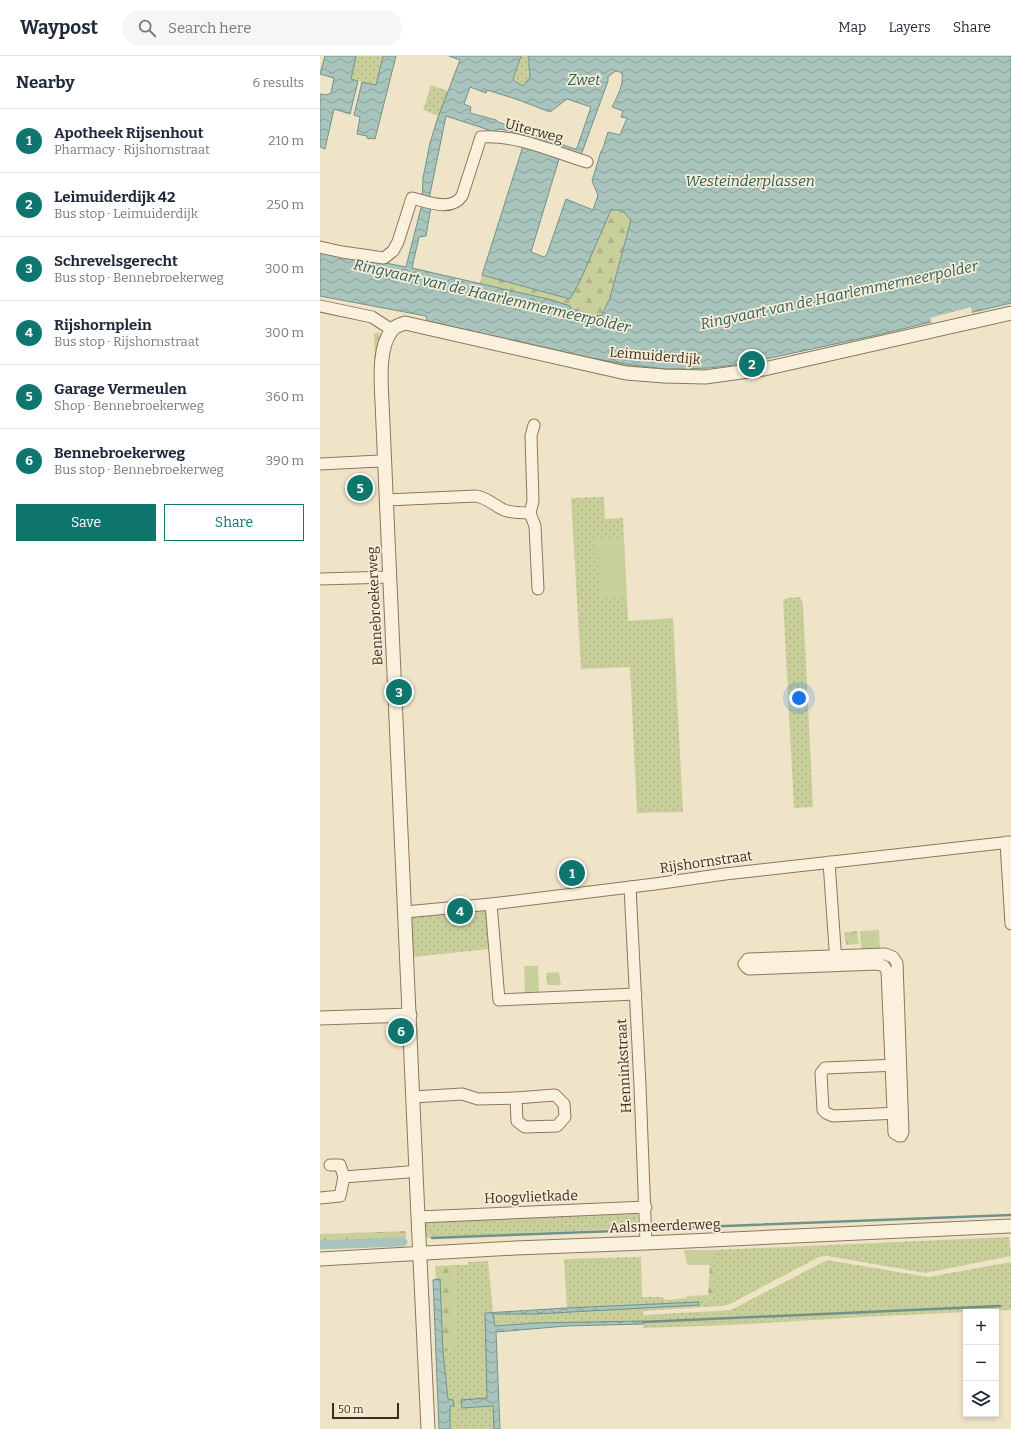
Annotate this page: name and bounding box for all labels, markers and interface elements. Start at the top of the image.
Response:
search box [122,10,402,46]
text: Waypost [20,16,98,39]
icon: search [136,17,158,39]
text: Search here [168,19,251,37]
text: Map [838,19,866,36]
text: Layers [888,19,931,36]
text: Share [953,19,991,36]
water label: Zwet [568,71,601,89]
text: Nearby [16,72,75,93]
text: 6 results [252,75,304,90]
street label: Uiterweg [503,115,565,147]
text: Apotheek Rijsenhout [54,124,204,142]
text: 1 [26,133,32,148]
text: 210 m [268,133,304,148]
text: Pharmacy · Rijshornstraat [54,142,210,157]
water label: Westeinderplassen [685,172,815,190]
text: Leimuiderdijk 42 [54,188,175,206]
text: 2 [25,197,33,212]
text: 250 m [267,197,304,212]
text: Bus stop · Leimuiderdijk [54,206,198,221]
text: Schrevelsgerecht [54,252,178,270]
water label: Ringvaart van de Haarlemmermeerpolder [352,255,633,337]
water label: Ringvaart van de Haarlemmermeerpolder [699,257,980,333]
text: 3 [25,261,33,276]
text: 300 m [265,261,304,276]
text: Bus stop · Bennebroekerweg [54,270,224,285]
text: Rijshornplein [54,316,152,334]
text: 4 [25,325,33,340]
text: 300 m [265,325,304,340]
text: Bus stop · Rijshornstraat [54,334,200,349]
street label: Leimuiderdijk [609,344,701,368]
pin: 2 [739,349,765,379]
text: Garage Vermeulen [54,380,187,398]
text: 5 [25,389,33,404]
text: 360 m [266,389,304,404]
text: Shop · Bennebroekerweg [54,398,204,413]
text: Bennebroekerweg [54,444,185,462]
text: 6 [25,453,33,468]
text: 390 m [266,453,304,468]
text: Bus stop · Bennebroekerweg [54,462,224,477]
pin: 5 [347,473,373,503]
button: Save [16,504,156,541]
button: Share [164,504,304,541]
street label: Bennebroekerweg [363,546,387,666]
pin: 3 [386,677,412,707]
your location [789,688,809,708]
street label: Rijshornstraat [659,847,753,877]
pin: 1 [559,858,585,888]
pin: 4 [447,896,473,926]
pin: 6 [388,1016,414,1046]
street label: Henninkstraat [613,1018,635,1114]
street label: Hoogvlietkade [484,1187,578,1207]
street label: Aalsmeerderweg [609,1216,721,1236]
map controls [963,1309,999,1417]
button: + [963,1309,999,1345]
button: − [963,1345,999,1381]
button: layers [963,1381,999,1417]
scale bar [332,1401,399,1420]
text: 50 m [338,1403,364,1416]

